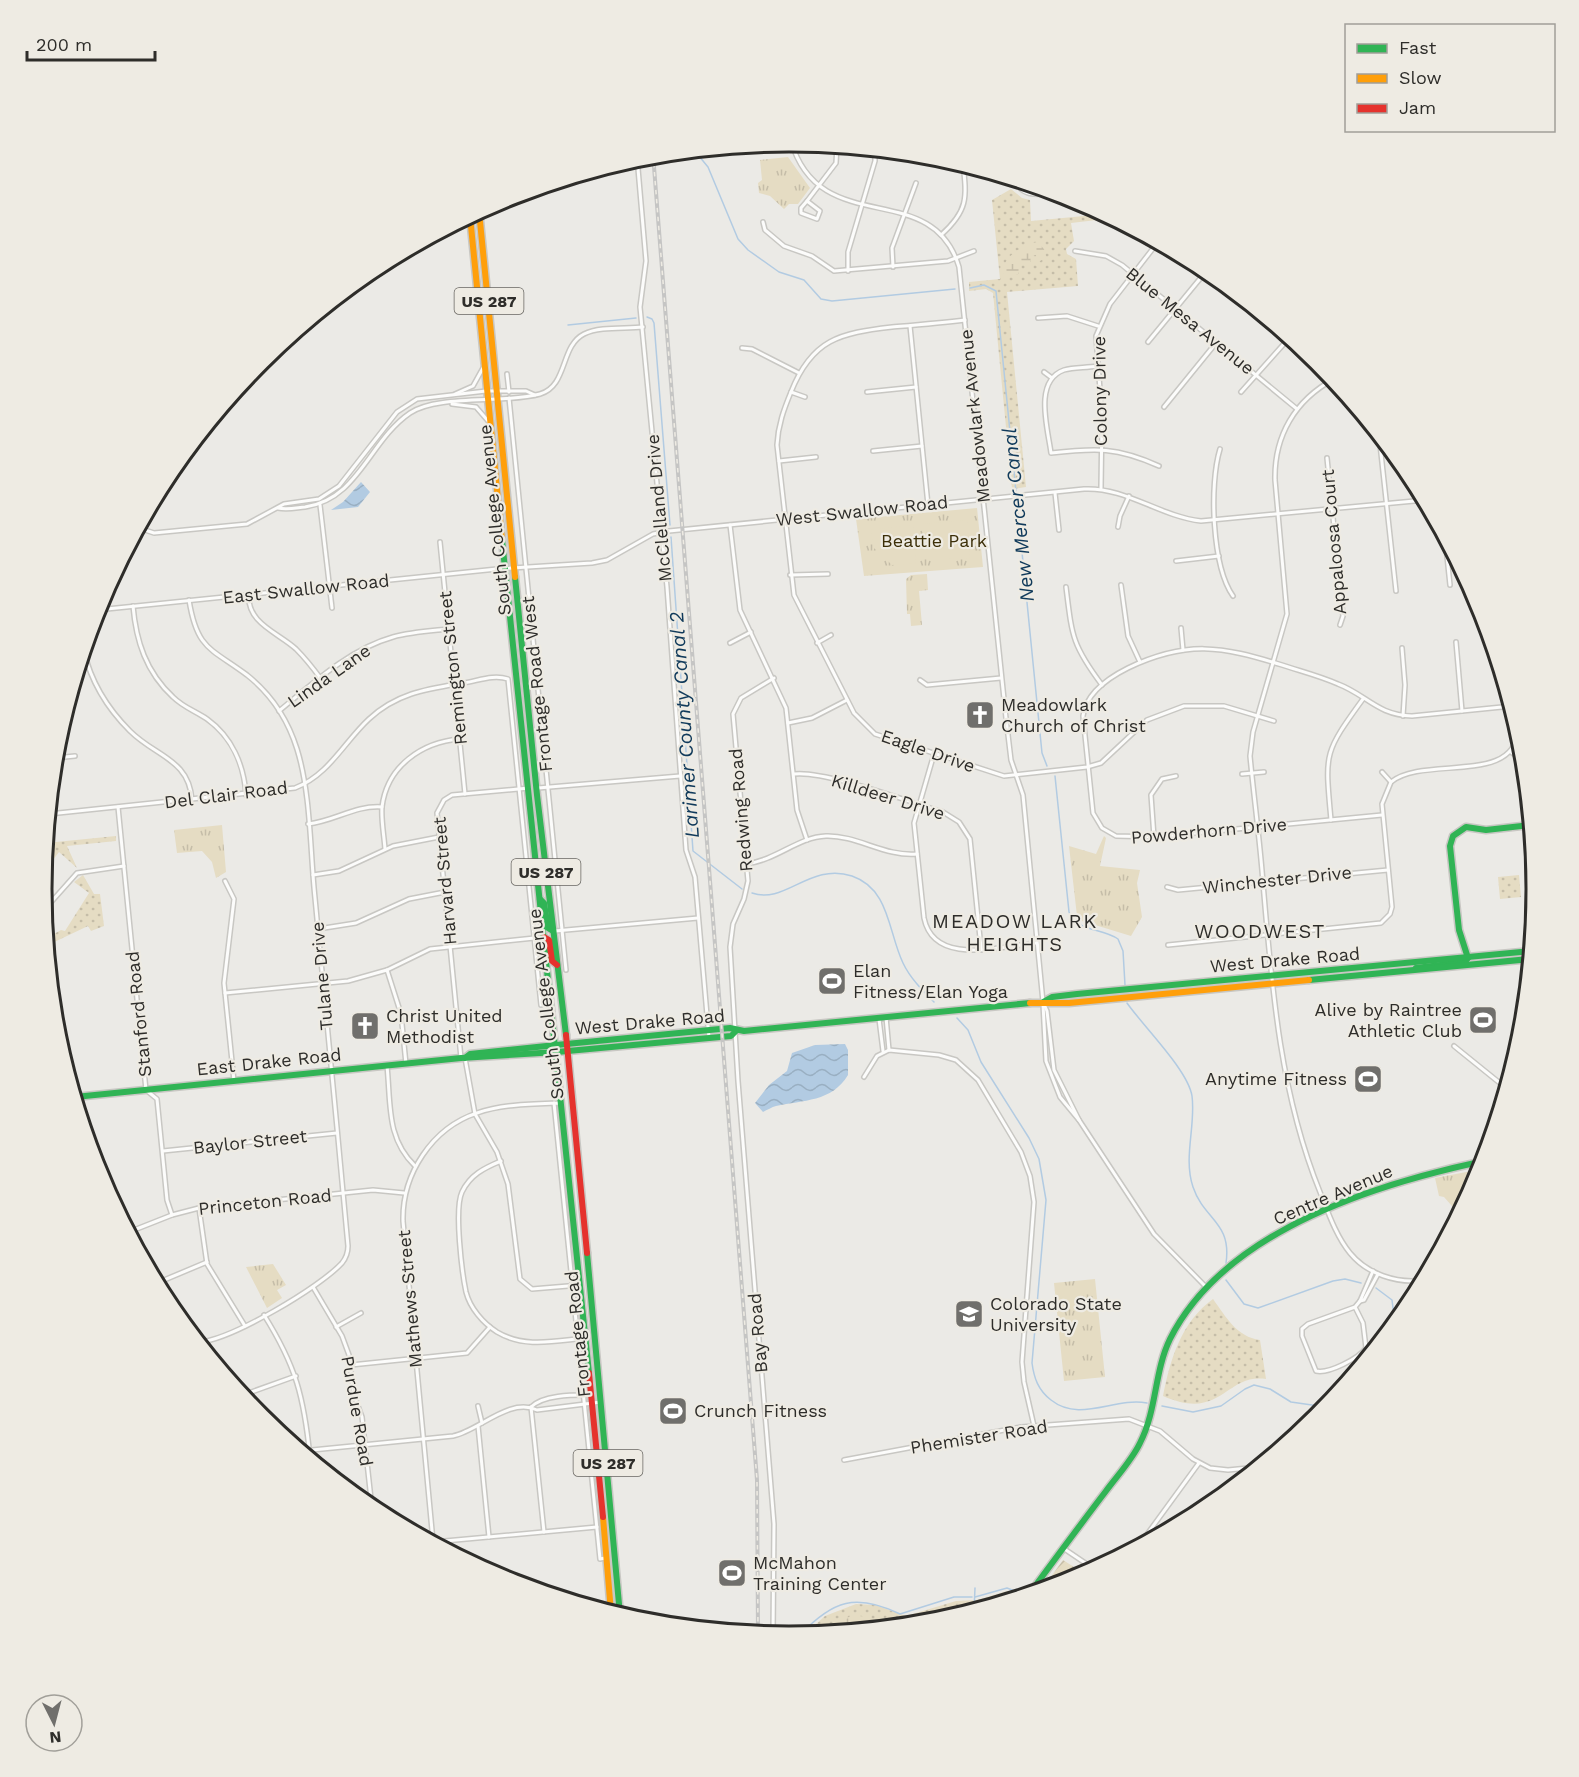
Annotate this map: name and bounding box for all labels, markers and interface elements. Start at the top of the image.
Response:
scale bar [27,24,154,62]
legend [1345,24,1555,132]
text: 200 m [36,34,92,55]
text: Fast [1399,37,1437,58]
text: Slow [1399,67,1442,88]
text: Jam [1399,97,1436,118]
street label: Blue Mesa Avenue [1122,262,1259,379]
road number: US 287 [454,288,524,314]
street label: Meadowlark Avenue [955,328,994,504]
street label: Colony Drive [1088,336,1111,446]
street label: South College Avenue [474,424,515,617]
water label: New Mercer Canal [997,427,1039,603]
street label: McClelland Drive [642,433,675,583]
street label: Appaloosa Court [1317,468,1350,616]
street label: West Swallow Road [775,491,949,530]
park label: Beattie Park [881,530,987,551]
street label: East Swallow Road [221,569,390,608]
street label: Remington Street [434,590,471,746]
street label: Frontage Road West [517,595,556,773]
water label: Larimer County Canal 2 [664,611,704,839]
street label: Linda Lane [283,639,374,712]
place label: Meadowlark Church of Christ [1001,694,1146,736]
church icon: Meadowlark Church of Christ [964,699,996,731]
street label: Eagle Drive [878,725,978,776]
street label: Redwing Road [725,747,756,873]
street label: Killdeer Drive [829,769,947,824]
street label: Del Clair Road [163,777,289,812]
street label: Powderhorn Drive [1130,813,1288,848]
street label: Harvard Street [428,816,461,946]
road number: US 287 [512,859,580,885]
street label: Winchester Drive [1201,861,1353,898]
street label: South College Avenue [523,908,568,1101]
district label: MEADOW LARK HEIGHTS [932,909,1098,956]
district label: WOODWEST [1194,919,1326,943]
street label: Tulane Drive [306,921,337,1031]
street label: West Drake Road [1209,942,1361,977]
street label: Stanford Road [121,950,156,1078]
place label: Elan Fitness/Elan Yoga [853,960,1008,1002]
sports icon: Elan Fitness/Elan Yoga [816,965,848,997]
place label: Alive by Raintree Athletic Club [1315,999,1462,1041]
street label: West Drake Road [574,1004,726,1039]
sports icon: Alive by Raintree Athletic Club [1467,1004,1499,1036]
place label: Christ United Methodist [386,1005,503,1047]
church icon: Christ United Methodist [349,1010,381,1042]
street label: East Drake Road [196,1043,342,1080]
sports icon: Anytime Fitness [1352,1063,1384,1095]
place label: Anytime Fitness [1205,1068,1347,1089]
street label: Baylor Street [192,1125,308,1158]
street label: Centre Avenue [1270,1160,1396,1229]
street label: Princeton Road [197,1184,333,1219]
street label: Mathews Street [393,1229,426,1369]
street label: Frontage Road [560,1270,595,1398]
street label: Bay Road [744,1292,771,1374]
place label: Colorado State University [990,1293,1122,1335]
school or university icon: Colorado State University [953,1298,985,1330]
street label: Purdue Road [337,1354,378,1468]
sports icon: Crunch Fitness [657,1395,689,1427]
place label: Crunch Fitness [694,1400,827,1421]
street label: Phemister Road [909,1415,1049,1458]
road number: US 287 [574,1450,642,1476]
place label: McMahon Training Center [753,1552,887,1594]
sports icon: McMahon Training Center [716,1557,748,1589]
north arrow [24,1693,84,1753]
text: N [49,1727,62,1747]

